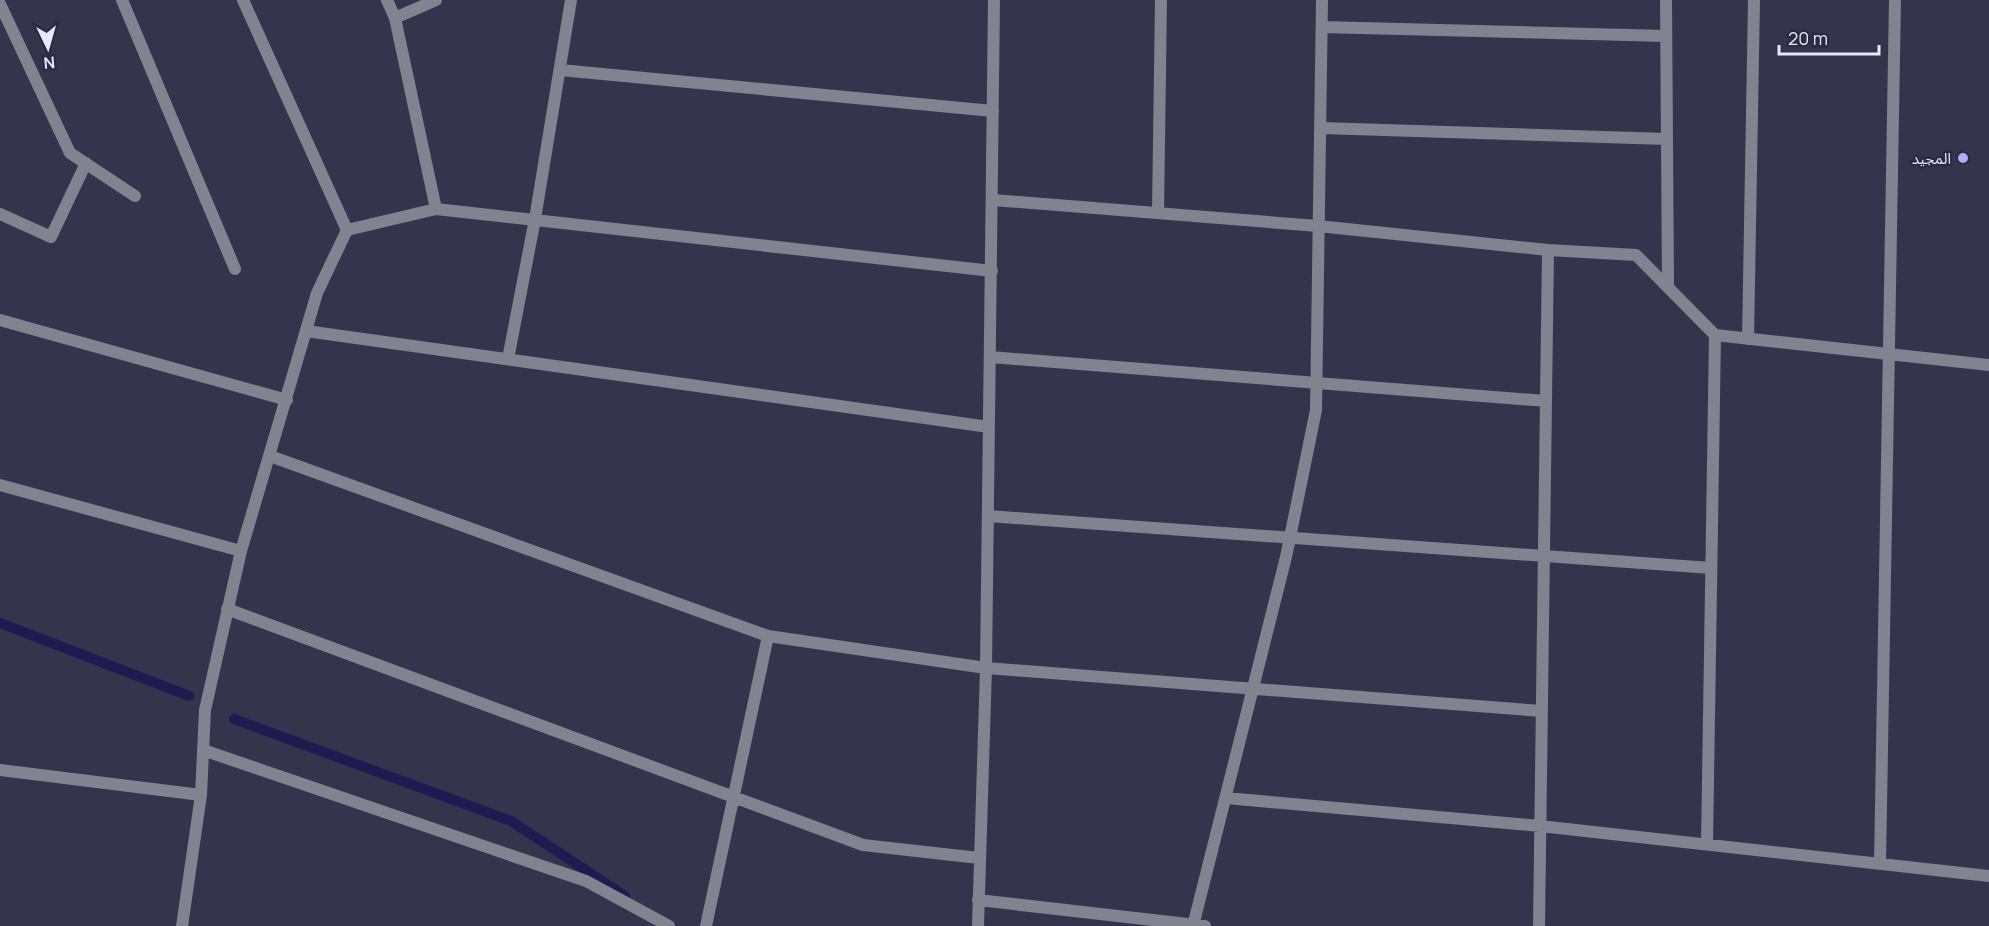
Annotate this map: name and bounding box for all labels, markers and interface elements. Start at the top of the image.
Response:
north arrow [18,18,78,78]
scale bar [1779,18,1880,56]
text: 20 m [1788,26,1828,50]
text: N [43,51,56,74]
place label: المجید [1912,148,1951,169]
marker: المجید [1956,151,1970,165]

